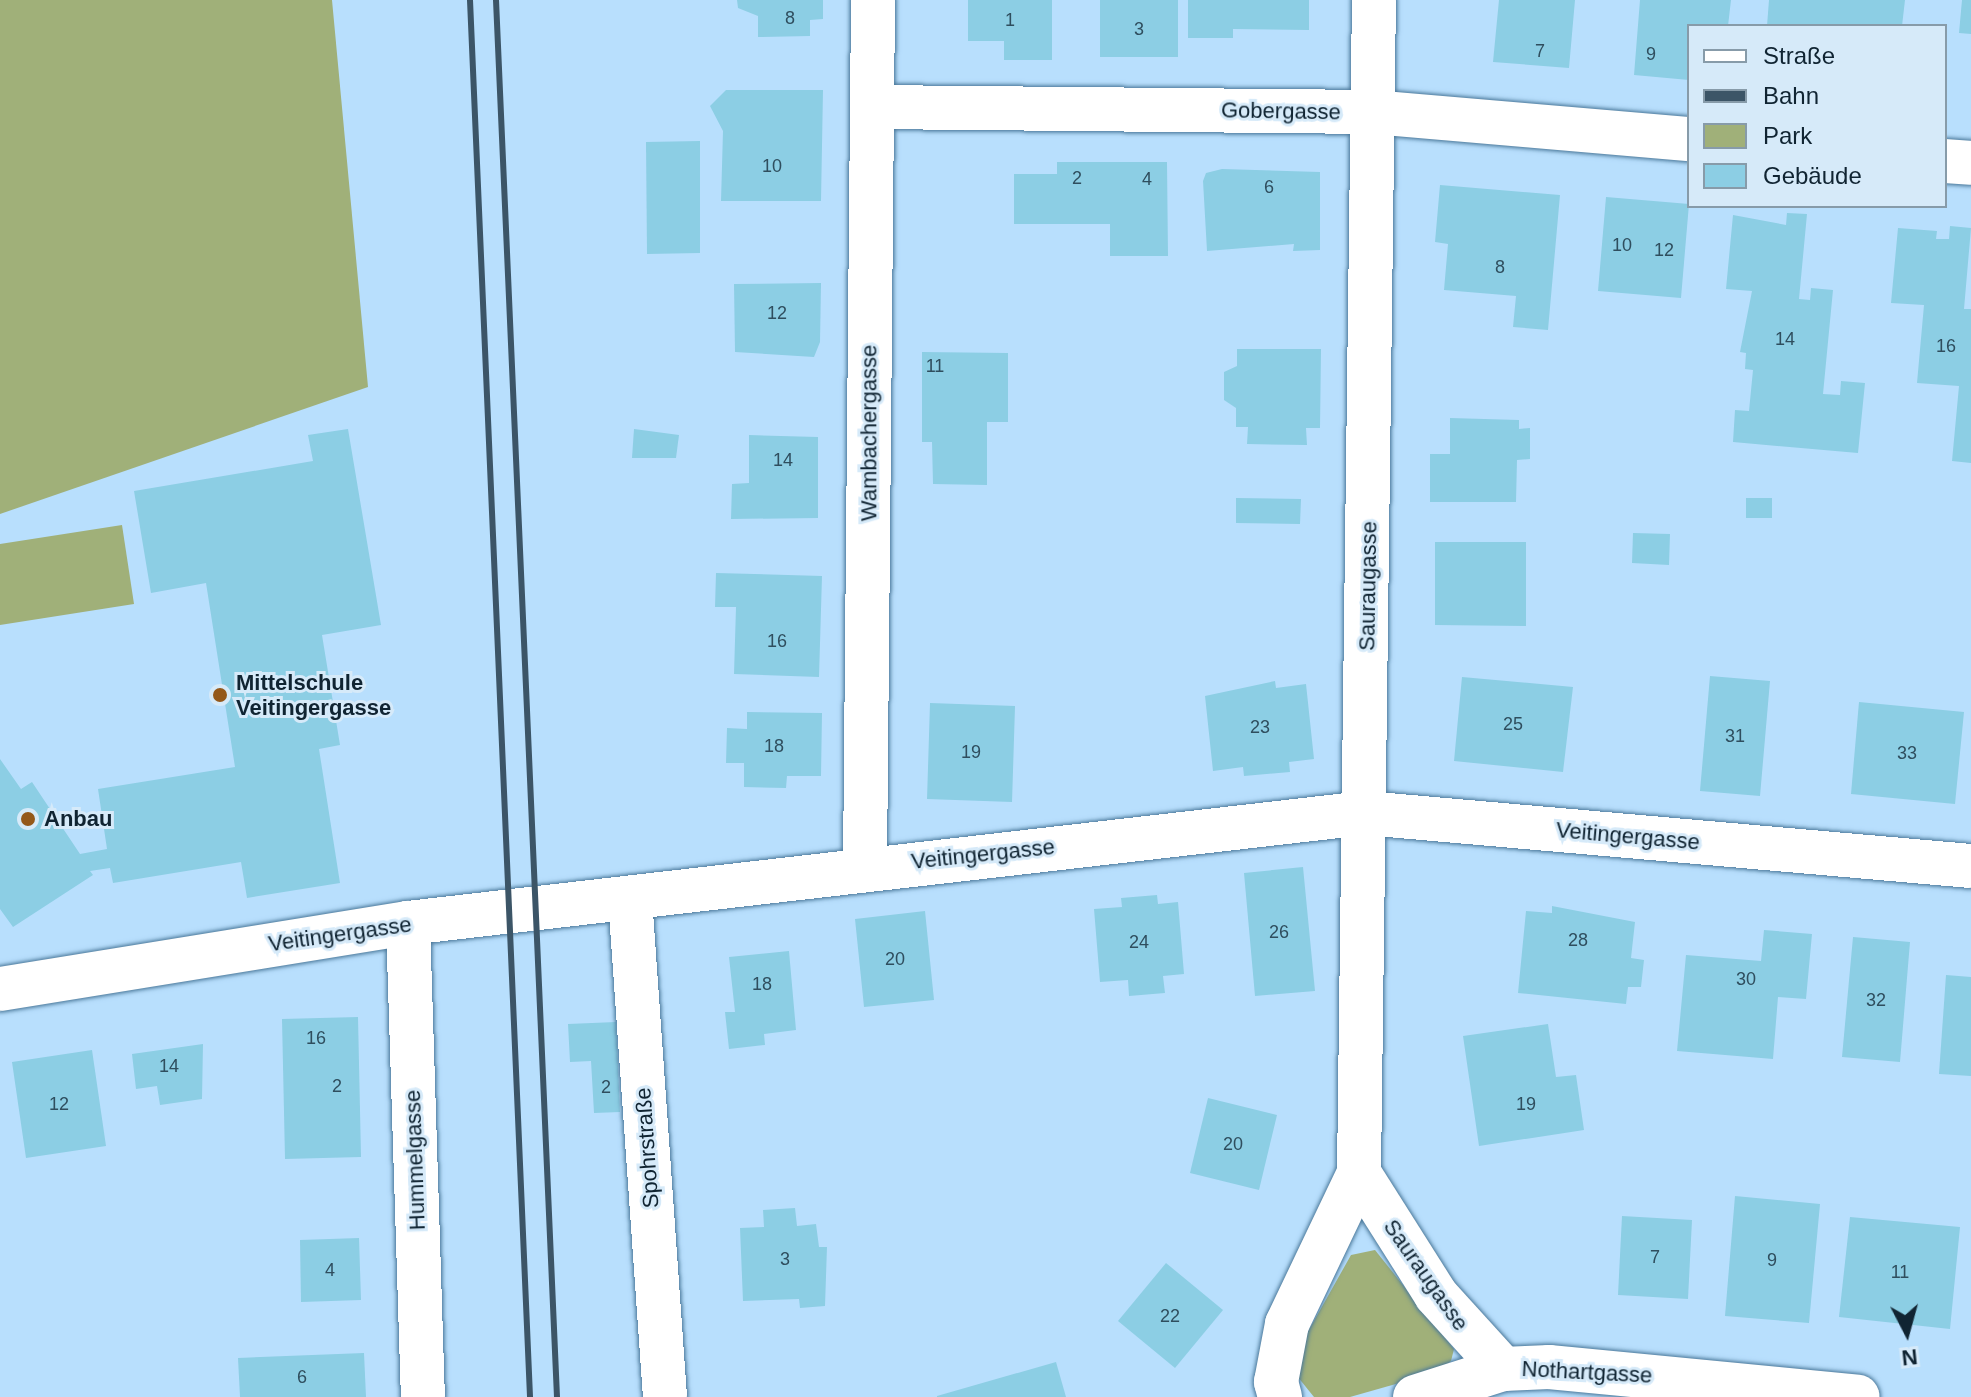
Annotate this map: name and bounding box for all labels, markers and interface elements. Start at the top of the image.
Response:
house number: 8 [785,7,795,29]
house number: 1 [1005,9,1015,31]
house number: 3 [1134,18,1144,40]
legend [1687,24,1947,208]
house number: 7 [1535,40,1545,62]
text: Straße [1763,42,1835,69]
house number: 9 [1646,43,1656,65]
text: Bahn [1763,82,1819,109]
street label: Gobergasse [1221,97,1341,125]
text: Park [1763,122,1812,149]
house number: 10 [762,155,782,177]
text: Gebäude [1763,162,1862,189]
house number: 2 [1072,167,1082,189]
house number: 4 [1142,168,1152,190]
house number: 6 [1264,176,1274,198]
house number: 10 [1612,234,1632,256]
house number: 12 [1654,239,1674,261]
house number: 8 [1495,256,1505,278]
house number: 12 [767,302,787,324]
house number: 14 [1775,328,1795,350]
house number: 16 [1936,335,1956,357]
street label: Wambachergasse [856,345,882,521]
house number: 11 [926,355,944,377]
house number: 14 [773,449,793,471]
street label: Sauraugasse [1354,521,1382,651]
house number: 16 [767,630,787,652]
place label: Mittelschule Veitingergasse [236,669,391,720]
marker: Mittelschule Veitingergasse [211,686,229,704]
house number: 25 [1503,713,1523,735]
house number: 23 [1250,716,1270,738]
house number: 31 [1725,725,1745,747]
house number: 18 [764,735,784,757]
house number: 19 [961,741,981,763]
house number: 33 [1897,742,1917,764]
place label: Anbau [44,806,112,832]
marker: Anbau [19,810,37,828]
street label: Veitingergasse [1555,817,1701,855]
street label: Veitingergasse [910,833,1056,875]
street label: Veitingergasse [267,911,413,957]
house number: 26 [1269,921,1289,943]
house number: 28 [1568,929,1588,951]
house number: 24 [1129,931,1149,953]
house number: 20 [885,948,905,970]
house number: 30 [1736,968,1756,990]
house number: 18 [752,973,772,995]
house number: 32 [1866,989,1886,1011]
house number: 16 [306,1027,326,1049]
house number: 14 [159,1055,179,1077]
house number: 2 [332,1075,342,1097]
house number: 2 [601,1076,611,1098]
street label: Spohrstraße [630,1087,664,1209]
street label: Hummelgasse [399,1089,431,1231]
house number: 12 [49,1093,69,1115]
house number: 19 [1516,1093,1536,1115]
house number: 20 [1223,1133,1243,1155]
street label: Sauraugasse [1378,1214,1474,1336]
house number: 7 [1650,1246,1660,1268]
house number: 3 [780,1248,790,1270]
house number: 9 [1767,1249,1777,1271]
house number: 4 [325,1259,335,1281]
house number: 11 [1891,1261,1909,1283]
north arrow [1867,1293,1947,1373]
house number: 22 [1160,1305,1180,1327]
text: N [1900,1344,1919,1371]
street label: Nothartgasse [1521,1355,1653,1389]
house number: 6 [297,1366,307,1388]

